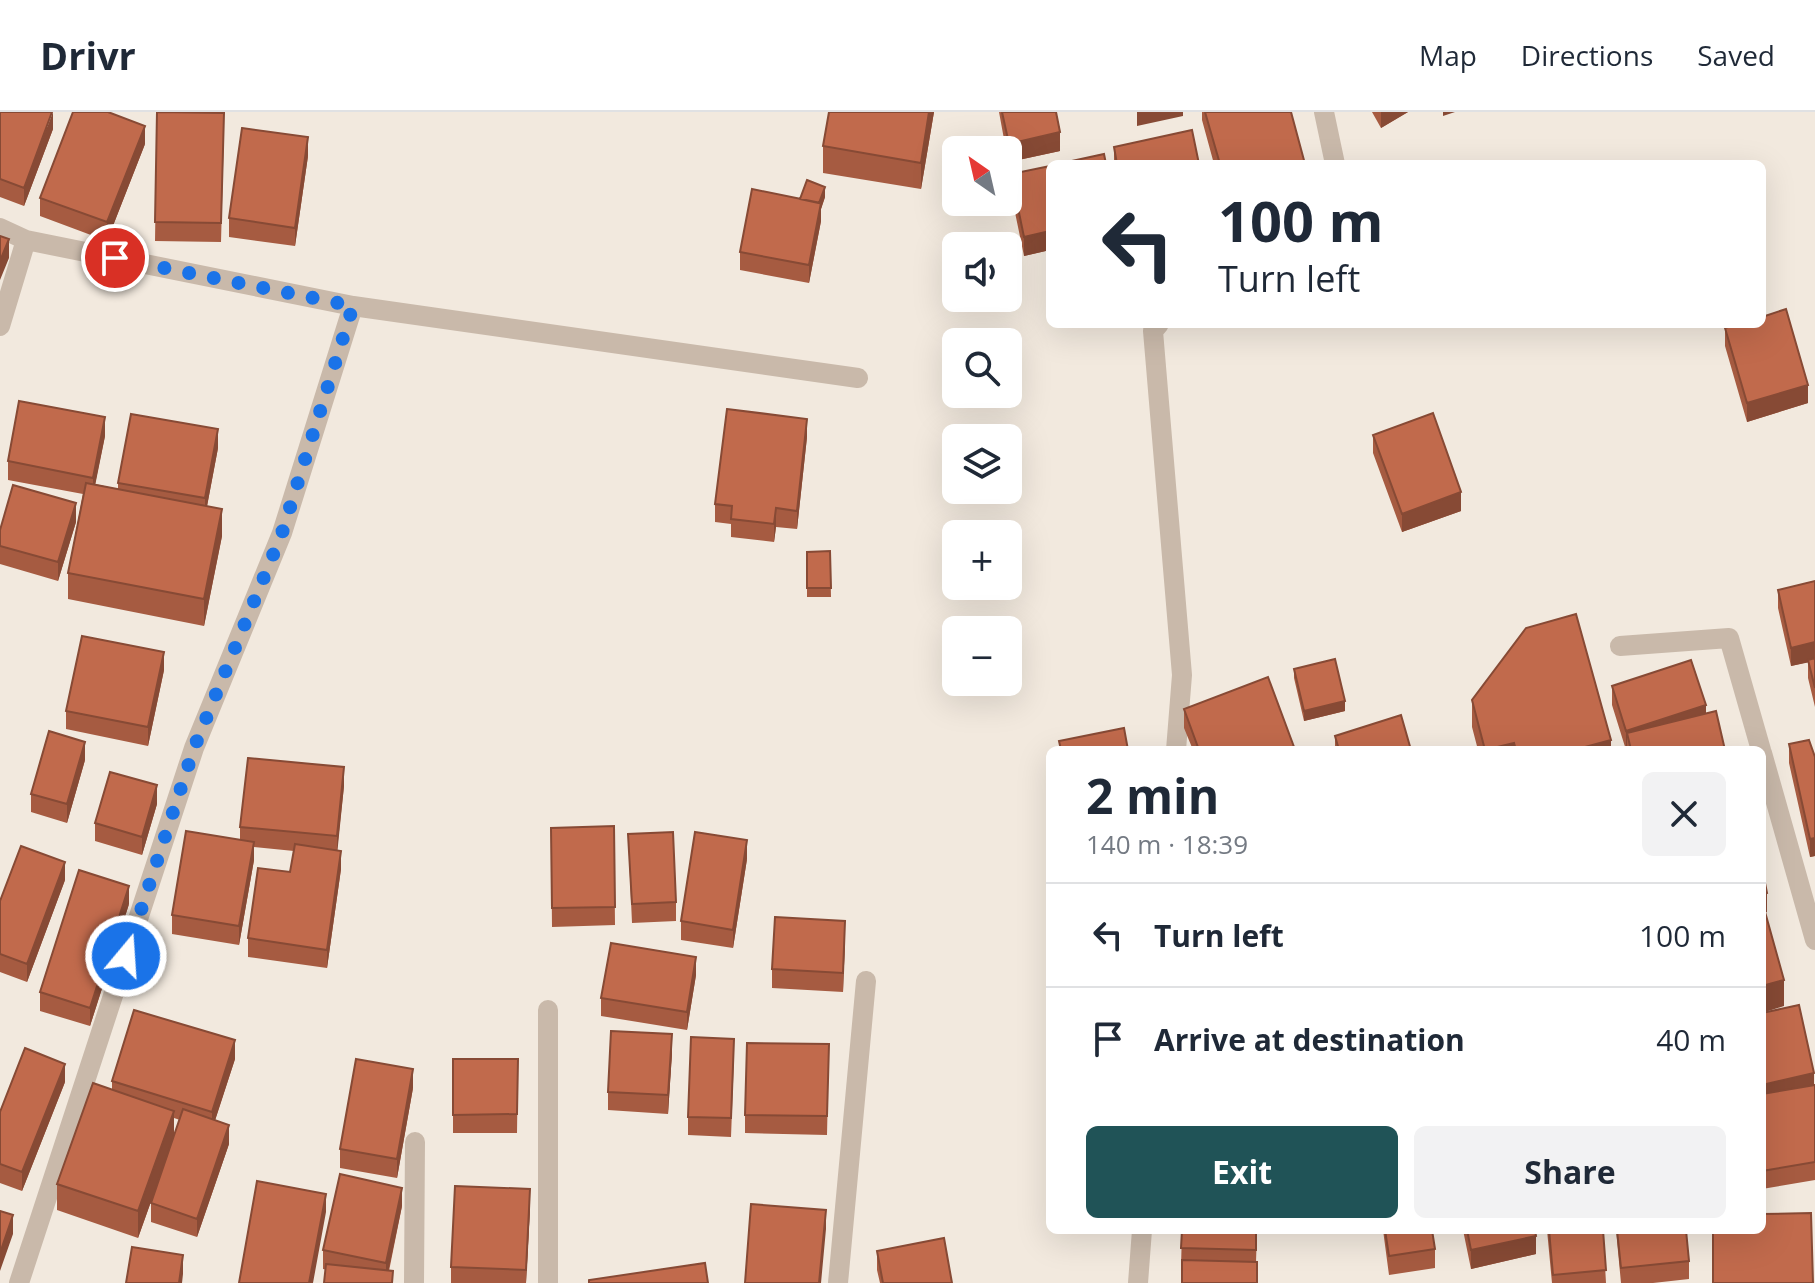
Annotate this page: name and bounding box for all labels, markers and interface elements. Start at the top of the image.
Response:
text: Drivr [40,29,136,81]
text: Map [1419,36,1477,74]
text: Directions [1521,36,1653,74]
text: Saved [1697,36,1775,74]
north arrow [942,136,1022,216]
map controls [942,136,1022,696]
text: 100 m [1218,182,1384,258]
icon: left [1086,192,1190,296]
pin [81,224,149,292]
button: sound [942,232,1022,312]
icon: arrive [93,236,137,280]
text: Turn left [1218,254,1360,303]
button: search [942,328,1022,408]
button: layers [942,424,1022,504]
button: + [942,520,1022,600]
button: − [942,616,1022,696]
text: 2 min [1086,763,1219,828]
button: close [1642,772,1726,856]
text: 140 m · 18:39 [1086,826,1248,862]
icon: left [1086,913,1130,957]
position arrow [84,914,168,998]
text: Turn left [1154,915,1284,956]
text: 100 m [1639,915,1726,956]
icon: arrive [1086,1017,1130,1061]
text: Arrive at destination [1154,1019,1465,1060]
text: 40 m [1656,1019,1726,1060]
button: Exit [1086,1126,1398,1218]
button: Share [1414,1126,1726,1218]

